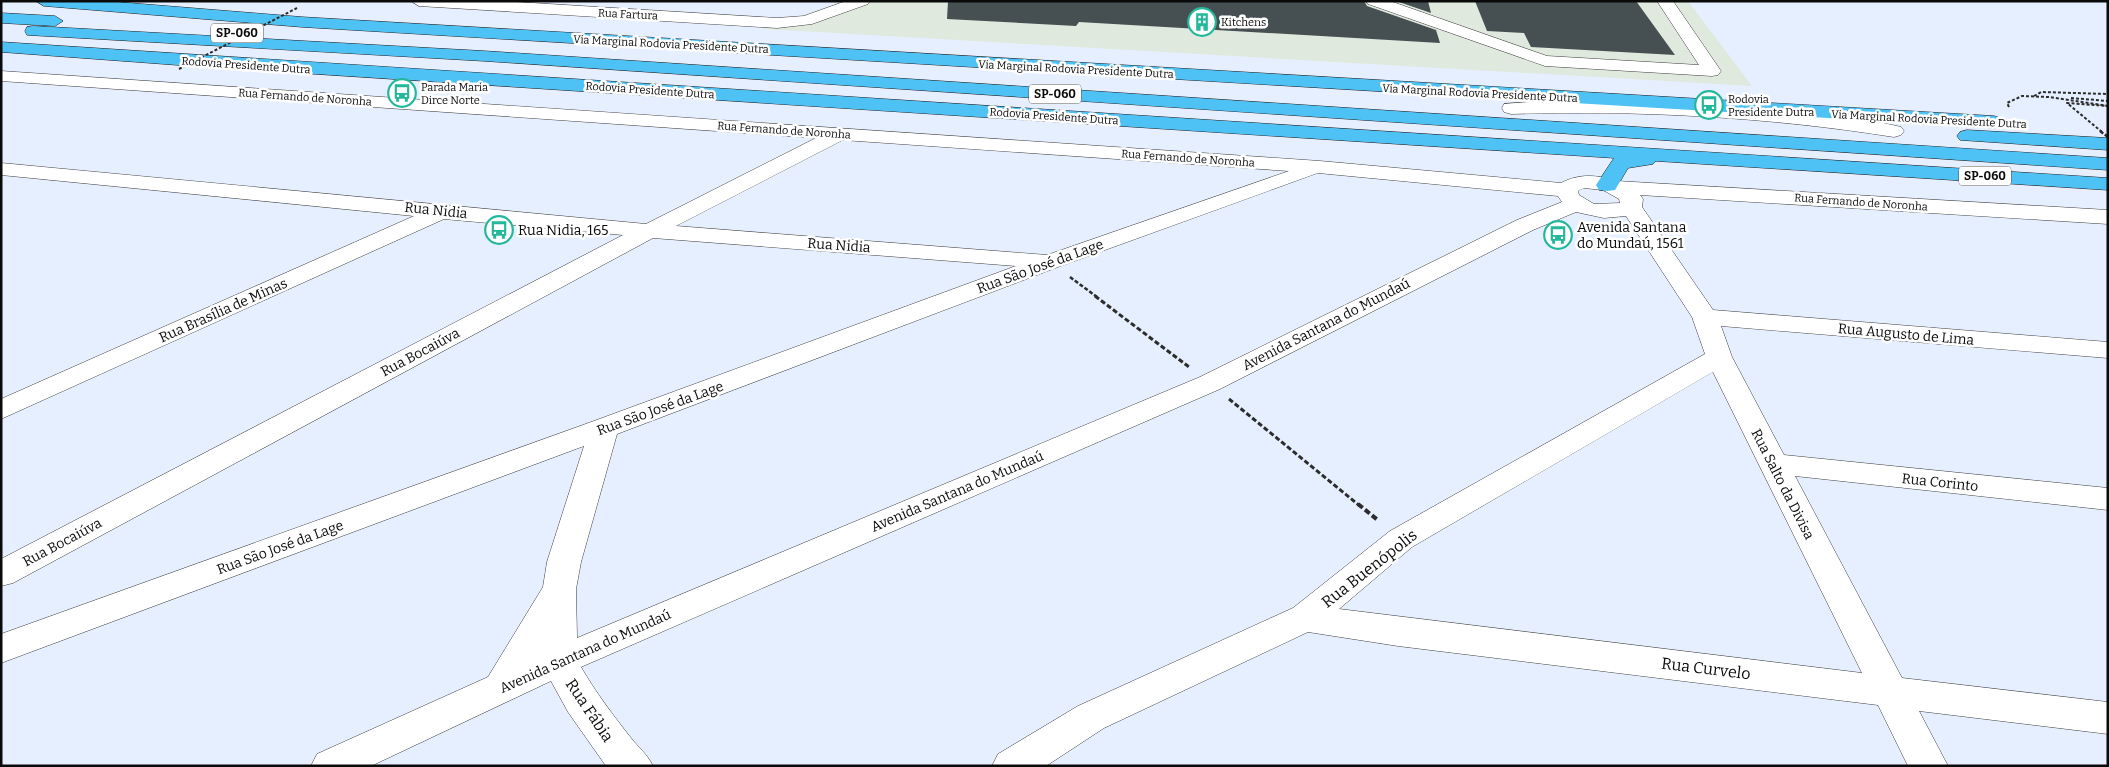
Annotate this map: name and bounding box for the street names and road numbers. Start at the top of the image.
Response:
street label: Rua Fartura [598,6,658,23]
road number: SP-060 [211,23,263,42]
street label: Via Marginal Rodovia Presidente Dutra [573,33,769,56]
street label: Rodovia Presidente Dutra [181,55,311,76]
street label: Via Marginal Rodovia Presidente Dutra [978,58,1174,81]
street label: Rodovia Presidente Dutra [585,80,715,101]
street label: Via Marginal Rodovia Presidente Dutra [1382,82,1578,105]
road number: SP-060 [1029,85,1081,104]
street label: Rua Fernando de Noronha [238,86,372,109]
street label: Rodovia Presidente Dutra [989,106,1119,127]
street label: Via Marginal Rodovia Presidente Dutra [1831,108,2027,131]
street label: Rua Fernando de Noronha [717,119,851,142]
street label: Rua Fernando de Noronha [1121,147,1255,170]
road number: SP-060 [1959,167,2011,186]
street label: Rua Fernando de Noronha [1794,191,1928,214]
street label: Rua Nidia [404,199,469,222]
street label: Rua Nidia [807,235,871,256]
street label: Rua São José da Lage [975,236,1106,297]
street label: Rua Brasília de Minas [157,275,290,346]
street label: Avenida Santana do Mundaú [1240,275,1413,374]
street label: Rua Augusto de Lima [1837,320,1975,349]
street label: Rua Bocaiúva [378,324,463,380]
street label: Rua São José da Lage [595,378,726,439]
street label: Rua Salto da Divisa [1747,426,1818,543]
street label: Avenida Santana do Mundaú [868,447,1046,536]
street label: Rua Corinto [1901,470,1979,495]
street label: Rua Bocaiúva [20,514,105,570]
street label: Rua São José da Lage [215,517,346,578]
street label: Rua Buenópolis [1318,525,1421,612]
street label: Avenida Santana do Mundaú [497,606,674,697]
street label: Rua Curvelo [1660,654,1752,683]
street label: Rua Fábia [562,675,618,746]

